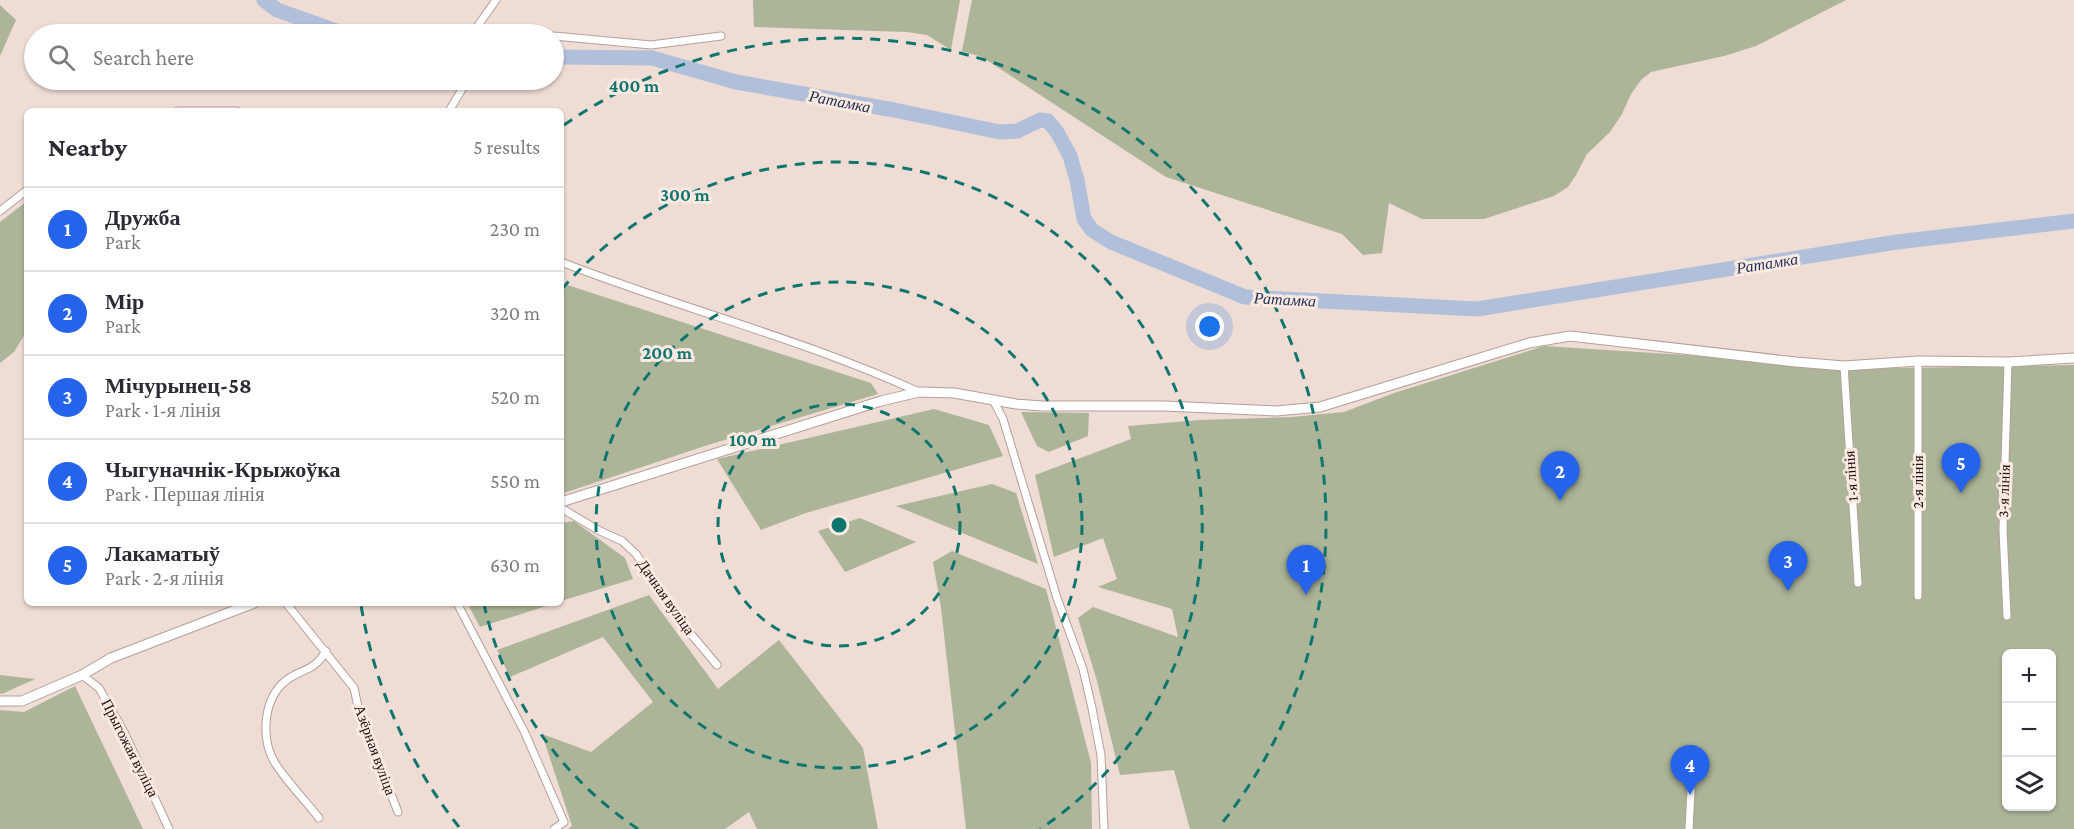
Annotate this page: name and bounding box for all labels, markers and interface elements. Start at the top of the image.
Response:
search box [24,24,564,90]
icon: search [45,41,78,74]
text: Search here [93,45,194,70]
text: 400 m [609,76,660,96]
water label: Ратамка [807,87,872,116]
text: Nearby [48,133,127,162]
text: 5 results [473,136,540,158]
text: 300 m [660,185,710,205]
text: Дружба [105,205,180,230]
text: 1 [64,218,71,240]
text: 230 m [490,218,540,240]
text: Park [105,231,141,253]
water label: Ратамка [1734,250,1799,277]
text: Мір [105,289,144,314]
water label: Ратамка [1252,289,1316,310]
text: 2 [62,302,73,324]
text: 320 m [490,302,540,324]
your location [1195,312,1224,341]
text: Park [105,315,141,337]
text: 200 m [642,343,693,363]
text: Мічурынец-58 [105,373,252,398]
text: 3 [63,386,72,408]
text: 520 m [490,386,540,408]
text: Park · 1-я лінія [105,399,221,421]
text: 100 m [729,430,777,450]
pin: 5 [1942,444,1980,493]
street label: 1-я лінія [1841,450,1861,502]
pin: 2 [1540,452,1580,501]
street label: 2-я лінія [1910,455,1926,509]
text: Чыгуначнік-Крыжоўка [105,457,341,482]
street label: 3-я лінія [1995,464,2013,518]
text: 4 [62,470,73,492]
text: 550 m [490,470,540,492]
text: Park · Першая лінія [105,483,264,505]
centre of rings [829,515,849,535]
text: Лакаматыў [105,541,220,566]
pin: 3 [1768,542,1808,591]
pin: 1 [1286,546,1326,595]
text: 5 [63,554,72,576]
text: 630 m [490,554,540,576]
street label: Дачная вуліца [634,556,698,638]
text: Park · 2-я лінія [105,567,224,589]
map controls [2002,649,2056,811]
button: + [2002,649,2056,703]
street label: Прыгожая вуліца [98,696,162,800]
street label: Азёрная вуліца [351,703,399,798]
button: − [2002,703,2056,757]
pin: 4 [1670,746,1710,795]
button: layers [2002,757,2056,811]

